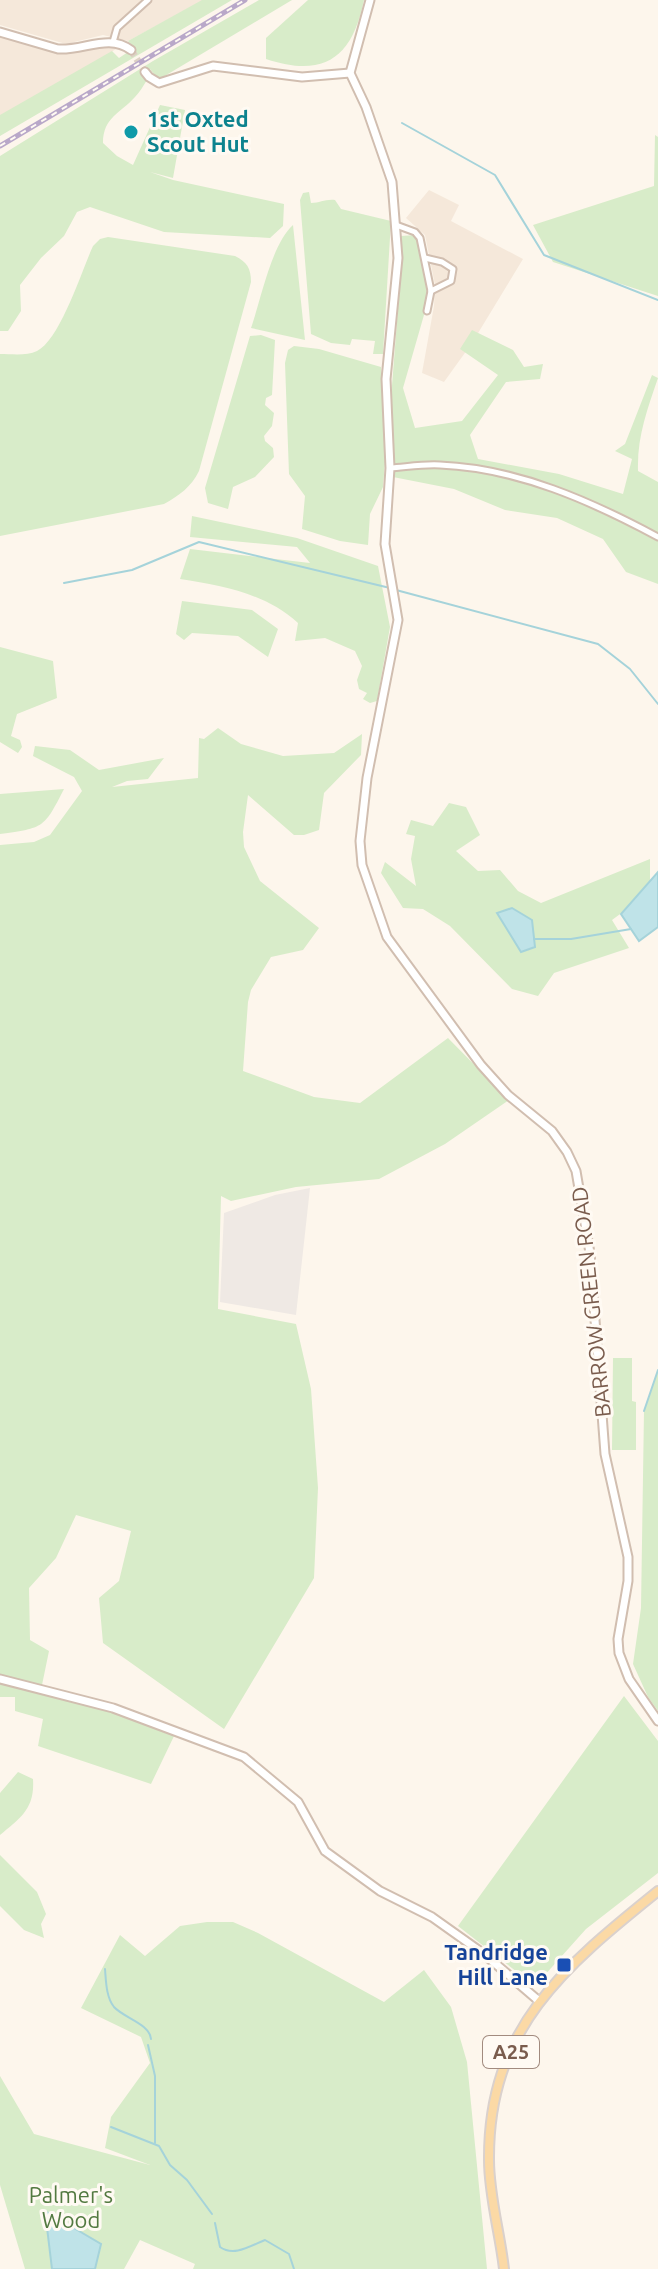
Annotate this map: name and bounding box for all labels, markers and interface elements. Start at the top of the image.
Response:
place label: 1st Oxted Scout Hut [147,106,249,156]
marker: 1st Oxted Scout Hut [122,123,140,141]
street label: BARROW GREEN ROAD [566,1185,615,1419]
place label: Tandridge Hill Lane [444,1939,548,1989]
marker: Tandridge Hill Lane [555,1956,573,1974]
road number: A25 [483,2036,539,2068]
park label: Palmer's Wood [29,2182,113,2232]

